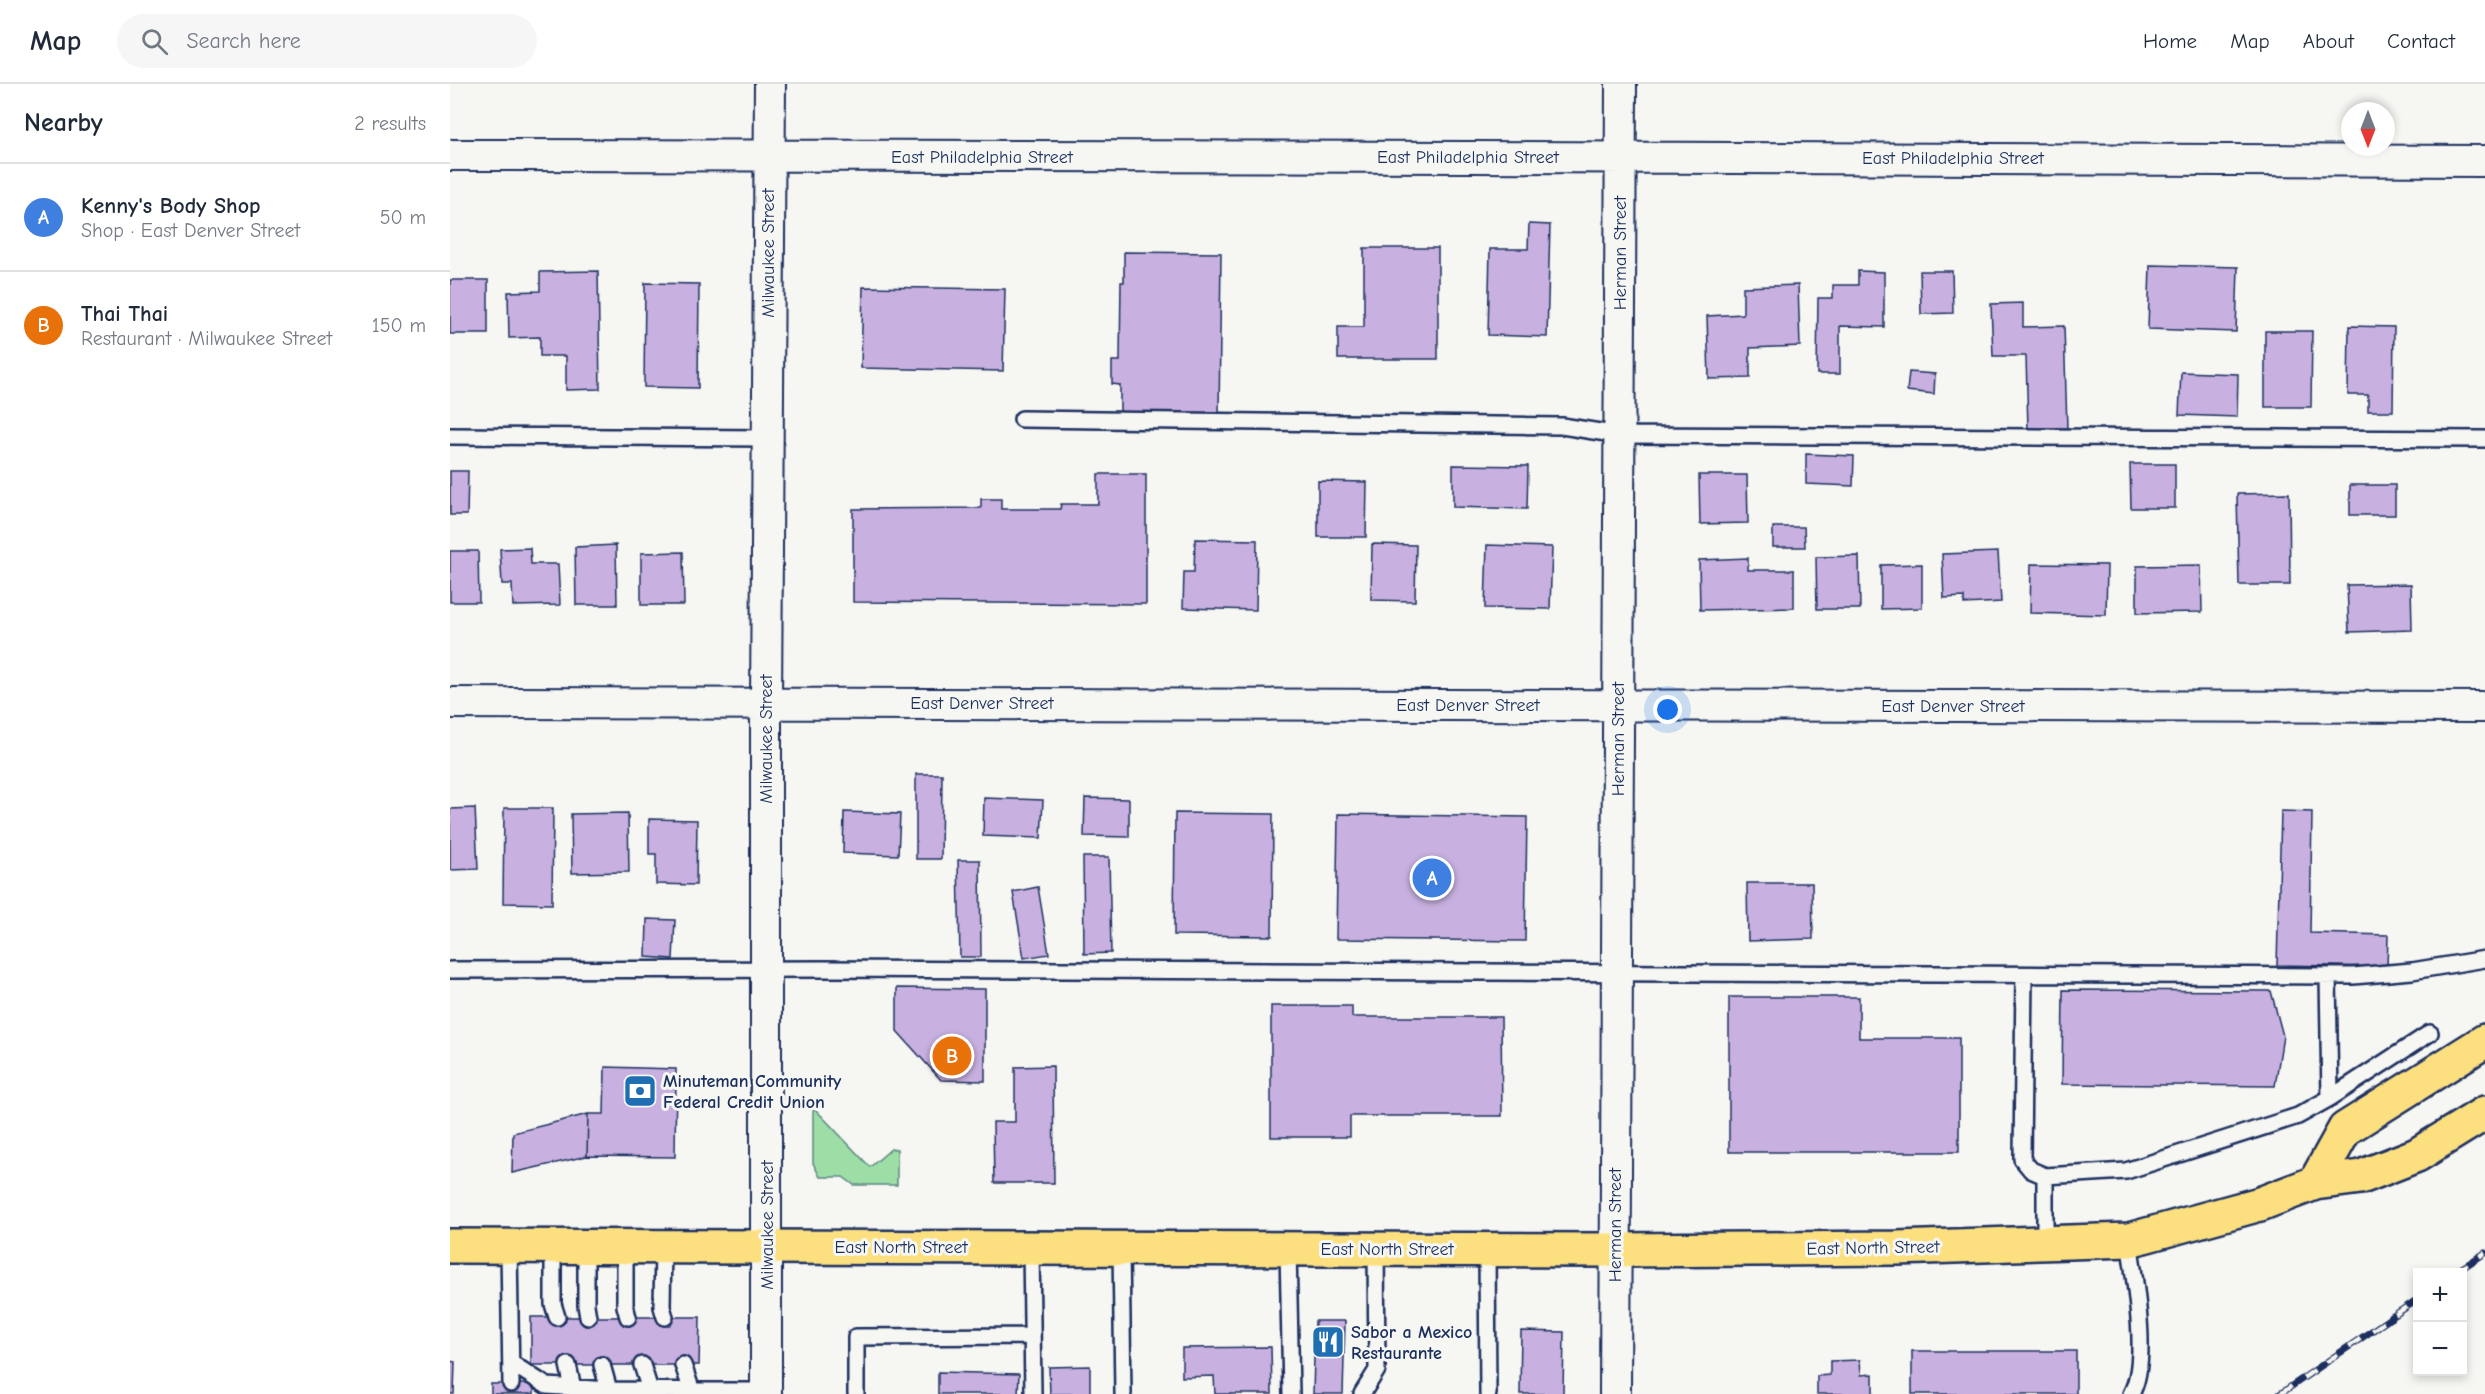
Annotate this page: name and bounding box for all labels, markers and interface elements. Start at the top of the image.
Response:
search box [117,14,537,68]
text: Map [30,25,81,57]
icon: search [138,25,171,58]
text: Search here [186,28,301,54]
text: Home [2143,29,2197,53]
text: Map [2230,29,2270,53]
text: About [2303,29,2354,53]
text: Contact [2387,29,2455,53]
north arrow [2341,102,2395,156]
text: Nearby [24,108,103,138]
text: 2 results [354,112,426,135]
street label: East Philadelphia Street [891,147,1074,168]
street label: East Philadelphia Street [1377,147,1560,168]
street label: East Philadelphia Street [1862,148,2045,169]
street label: Milwaukee Street [758,187,779,318]
text: Kenny's Body Shop [81,193,261,219]
street label: Herman Street [1610,195,1631,310]
text: A [38,206,49,229]
text: 50 m [380,206,426,229]
text: Shop · East Denver Street [81,219,300,242]
text: Thai Thai [81,301,168,327]
text: B [37,314,50,337]
text: 150 m [372,314,426,337]
text: Restaurant · Milwaukee Street [81,327,332,350]
street label: Milwaukee Street [756,673,777,804]
street label: Herman Street [1608,681,1629,796]
street label: East Denver Street [910,693,1055,714]
street label: East Denver Street [1396,695,1541,716]
your location [1653,695,1682,724]
street label: East Denver Street [1881,696,2026,717]
pin: A [1412,856,1452,900]
pin: B [932,1034,972,1078]
place label: Minuteman Community Federal Credit Union [663,1071,842,1113]
bank icon: Minuteman Community Federal Credit Union [622,1073,658,1109]
street label: Milwaukee Street [757,1159,778,1290]
street label: Herman Street [1605,1167,1626,1282]
street label: East North Street [1806,1236,1941,1260]
street label: East North Street [834,1237,968,1258]
street label: East North Street [1320,1239,1454,1260]
map controls [2413,1268,2467,1376]
button: + [2413,1268,2467,1322]
place label: Sabor a Mexico Restaurante [1351,1322,1472,1364]
button: − [2413,1322,2467,1376]
restaurant icon: Sabor a Mexico Restaurante [1310,1324,1346,1360]

